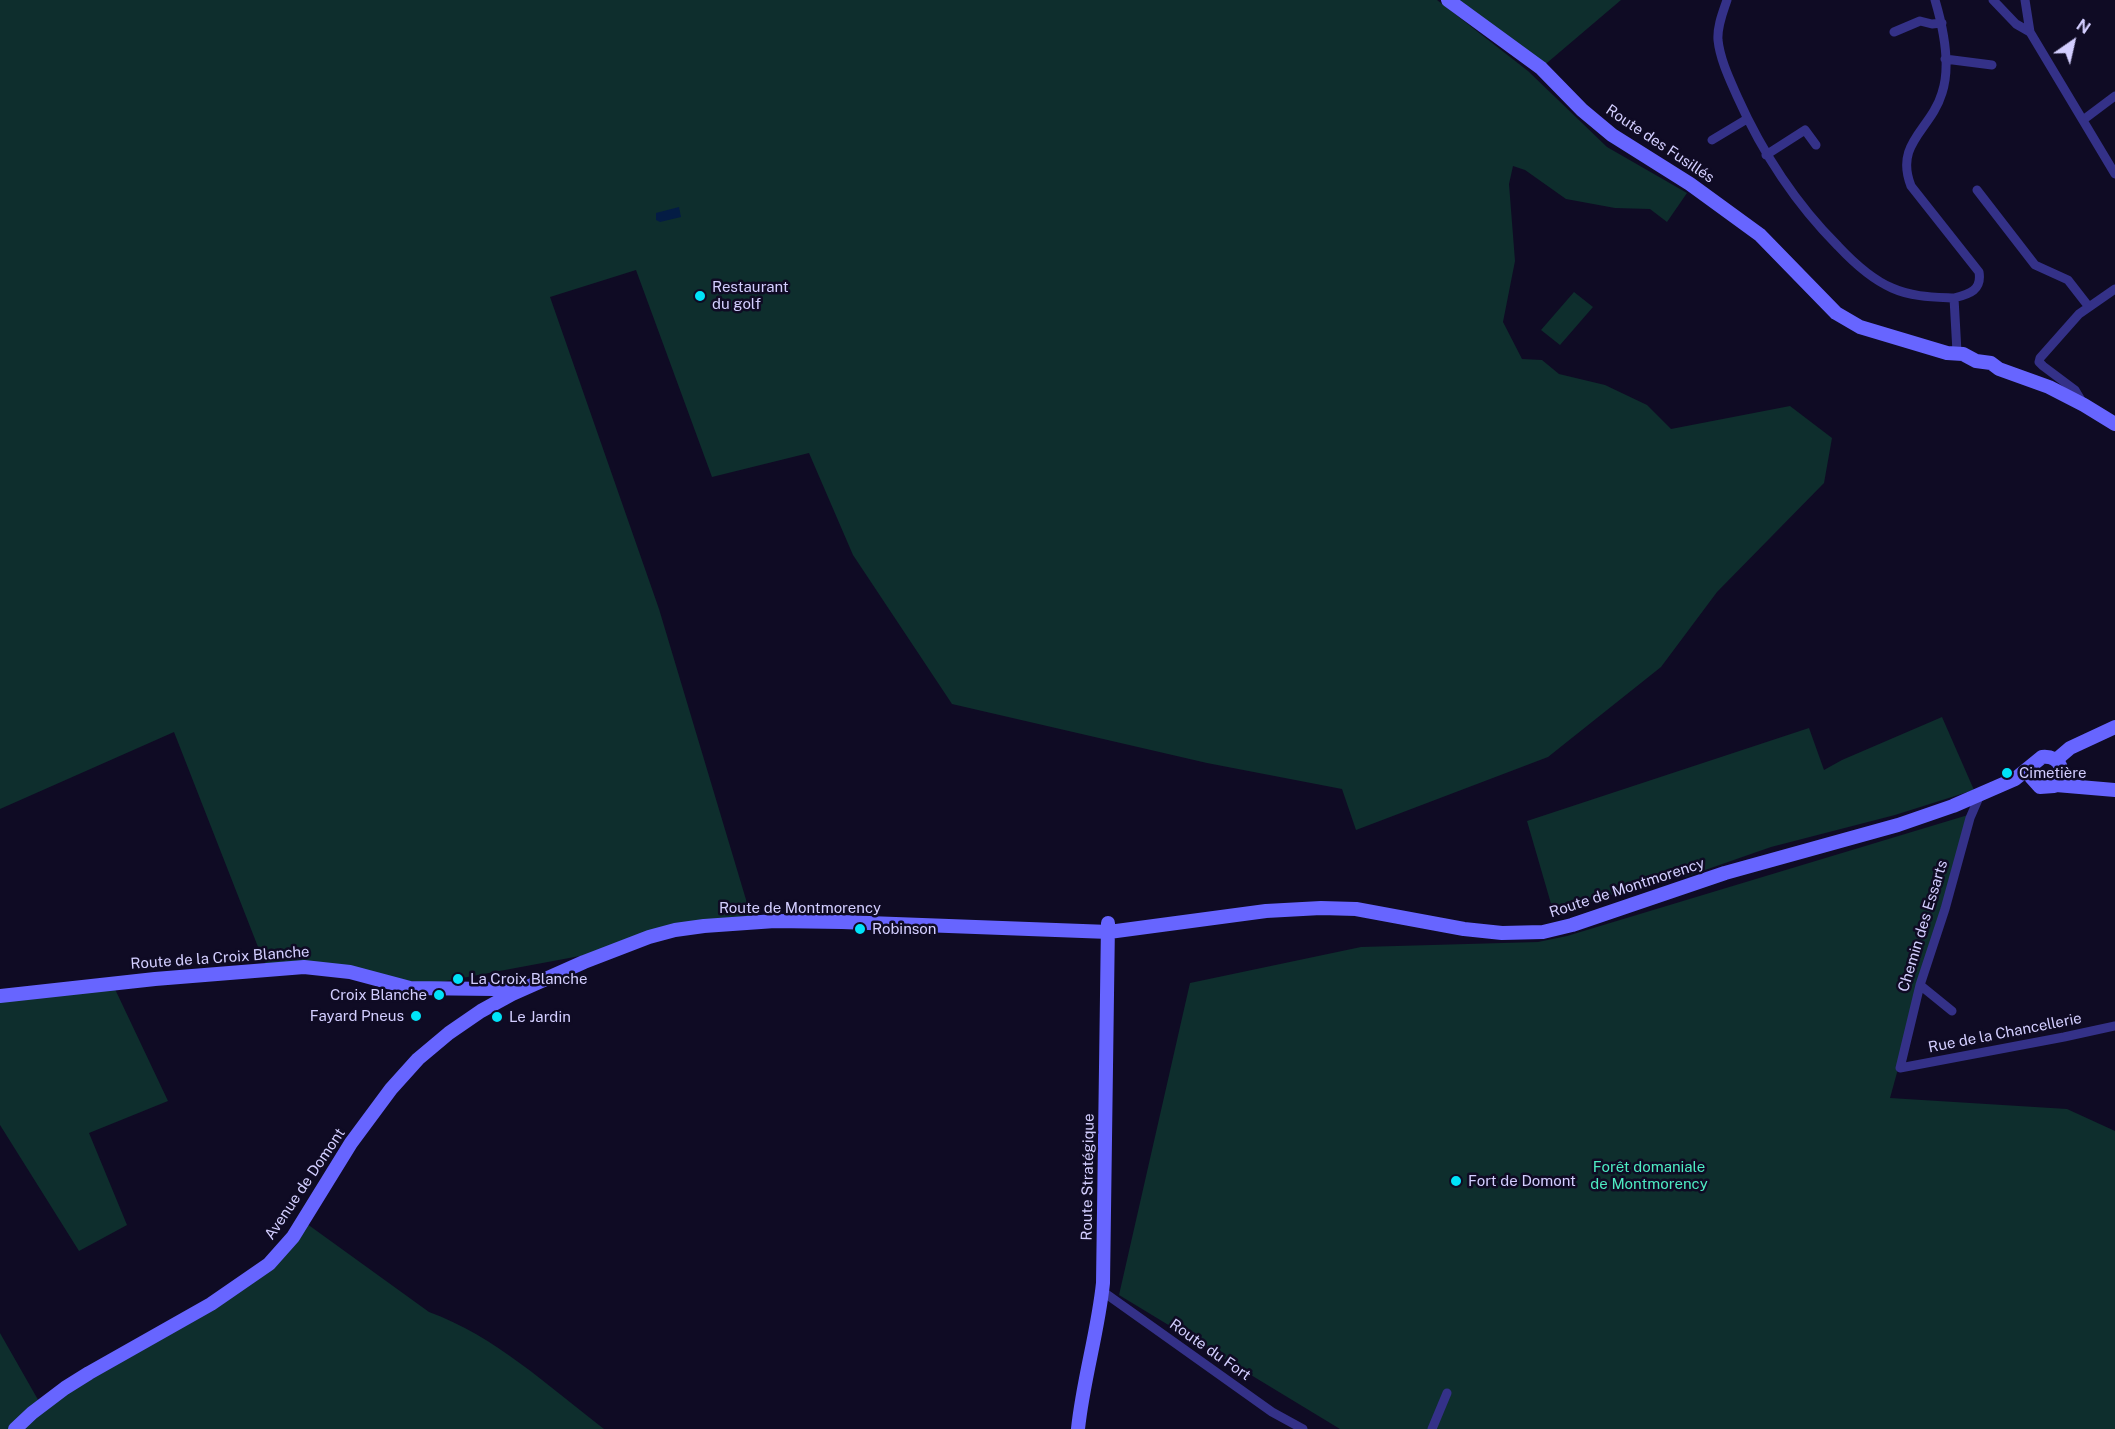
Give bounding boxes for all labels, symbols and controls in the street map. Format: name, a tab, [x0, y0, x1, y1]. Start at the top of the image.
north arrow	[2043, 12, 2103, 72]
text: N	[2073, 15, 2094, 38]
street label: Route des Fusillés	[1602, 101, 1718, 187]
place label: Restaurant du golf	[712, 278, 789, 313]
marker: Restaurant du golf	[693, 289, 707, 303]
place label: Cimetière	[2019, 764, 2087, 782]
marker: Cimetière	[2000, 766, 2014, 780]
street label: Route de Montmorency	[1547, 854, 1707, 922]
street label: Chemin des Essarts	[1894, 858, 1952, 994]
street label: Route de Montmorency	[719, 899, 881, 917]
place label: Robinson	[872, 920, 936, 938]
marker: Robinson	[853, 922, 867, 936]
street label: Route de la Croix Blanche	[130, 943, 310, 973]
place label: La Croix Blanche	[470, 970, 587, 988]
marker: La Croix Blanche	[451, 972, 465, 986]
place label: Croix Blanche	[330, 986, 427, 1004]
marker: Croix Blanche	[432, 988, 446, 1002]
place label: Fayard Pneus	[310, 1007, 404, 1025]
place label: Le Jardin	[509, 1008, 571, 1026]
marker: Fayard Pneus	[409, 1009, 423, 1023]
street label: Rue de la Chancellerie	[1927, 1009, 2083, 1057]
marker: Le Jardin	[490, 1010, 504, 1024]
street label: Route Stratégique	[1078, 1113, 1098, 1241]
street label: Avenue de Domont	[261, 1125, 349, 1243]
park label: Forêt domaniale de Montmorency	[1590, 1158, 1708, 1193]
place label: Fort de Domont	[1468, 1172, 1576, 1190]
marker: Fort de Domont	[1449, 1174, 1463, 1188]
street label: Route du Fort	[1166, 1315, 1254, 1385]

